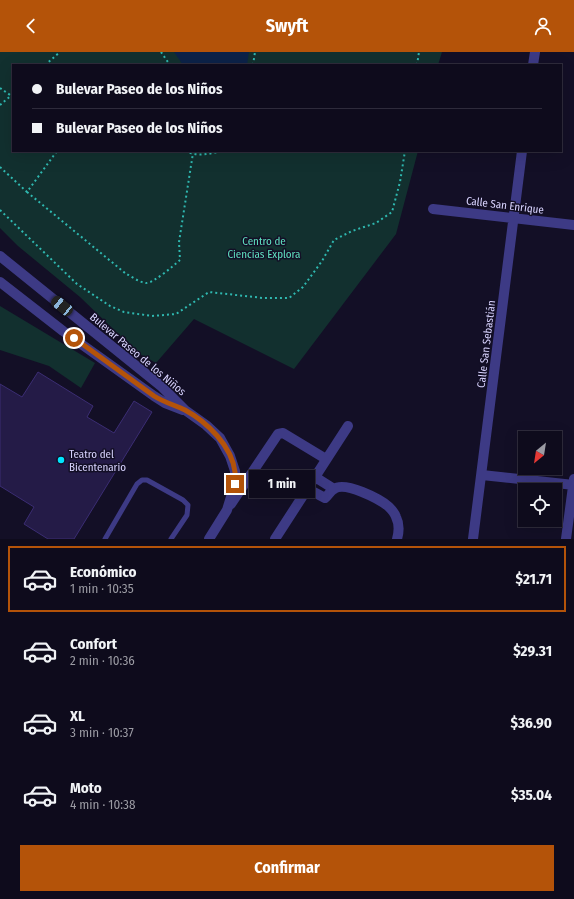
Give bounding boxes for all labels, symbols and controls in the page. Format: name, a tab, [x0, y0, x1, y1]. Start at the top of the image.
icon: back	[20, 15, 42, 37]
text: Swyft	[266, 15, 308, 37]
icon: person	[532, 15, 554, 37]
text: Bulevar Paseo de los Niños	[56, 80, 223, 98]
text: Bulevar Paseo de los Niños	[56, 119, 223, 137]
street label: Calle San Enrique	[465, 194, 545, 217]
park label: Centro de Ciencias Explora	[227, 235, 301, 261]
car	[49, 294, 75, 318]
street label: Calle San Sebastián	[475, 300, 498, 389]
street label: Bulevar Paseo de los Niños	[87, 310, 188, 398]
route start	[65, 329, 83, 347]
north arrow	[518, 431, 562, 475]
map controls	[518, 431, 562, 527]
place label: Teatro del Bicentenario	[69, 448, 126, 474]
marker: Teatro del Bicentenario	[56, 455, 66, 465]
callout: 1 min	[249, 470, 315, 498]
route end	[226, 475, 244, 493]
text: 1 min	[268, 476, 296, 491]
button: locate	[518, 483, 562, 527]
icon: car	[22, 561, 58, 597]
text: Económico	[70, 563, 137, 581]
text: $21.71	[516, 570, 552, 588]
text: 1 min · 10:35	[70, 581, 134, 596]
icon: car	[22, 633, 58, 669]
text: Confort	[70, 635, 117, 653]
text: $29.31	[513, 642, 552, 660]
text: 2 min · 10:36	[70, 653, 135, 668]
icon: car	[22, 705, 58, 741]
text: XL	[70, 707, 85, 725]
text: $36.90	[511, 714, 552, 732]
text: 3 min · 10:37	[70, 725, 134, 740]
icon: car	[22, 777, 58, 813]
text: Moto	[70, 779, 102, 797]
text: $35.04	[511, 786, 552, 804]
text: 4 min · 10:38	[70, 797, 135, 812]
button: Confirmar	[20, 845, 554, 891]

